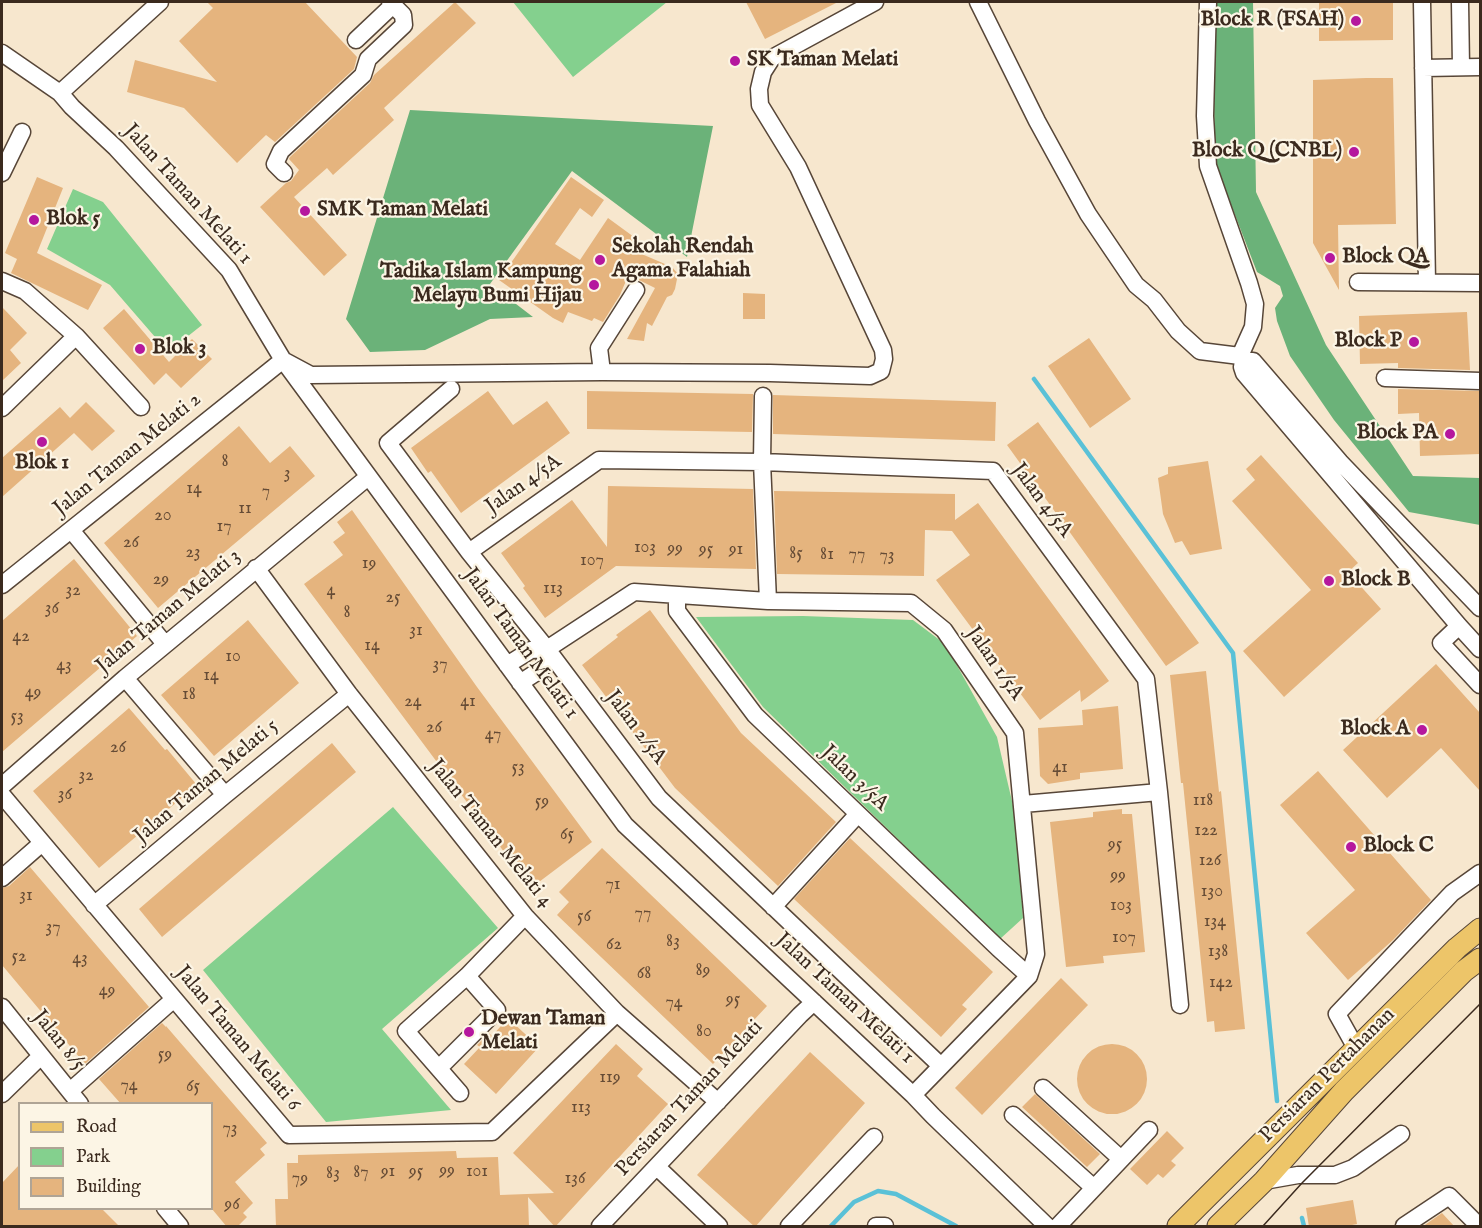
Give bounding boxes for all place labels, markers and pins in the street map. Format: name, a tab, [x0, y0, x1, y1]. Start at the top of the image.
place label: Block R (FSAH)	[1201, 8, 1344, 34]
marker: Block R (FSAH)	[1349, 14, 1363, 28]
place label: SK Taman Melati	[747, 48, 898, 74]
marker: SK Taman Melati	[728, 54, 742, 68]
place label: Block Q (CNBL)	[1192, 139, 1342, 165]
marker: Block Q (CNBL)	[1347, 145, 1361, 159]
place label: SMK Taman Melati	[317, 198, 488, 224]
marker: SMK Taman Melati	[298, 204, 312, 218]
place label: Blok 5	[46, 207, 100, 233]
marker: Blok 5	[27, 213, 41, 227]
place label: Sekolah Rendah Agama Falahiah	[612, 235, 753, 285]
place label: Block QA	[1342, 245, 1429, 271]
marker: Block QA	[1323, 251, 1337, 265]
marker: Sekolah Rendah Agama Falahiah	[593, 253, 607, 267]
place label: Tadika Islam Kampung Melayu Bumi Hijau	[380, 260, 582, 310]
marker: Tadika Islam Kampung Melayu Bumi Hijau	[587, 278, 601, 292]
place label: Block P	[1334, 329, 1402, 355]
marker: Block P	[1407, 335, 1421, 349]
place label: Blok 3	[152, 336, 206, 362]
marker: Blok 3	[133, 342, 147, 356]
place label: Block PA	[1357, 421, 1438, 447]
marker: Block PA	[1443, 427, 1457, 441]
marker: Blok 1	[35, 435, 49, 449]
place label: Blok 1	[15, 451, 69, 477]
place label: Block B	[1341, 568, 1411, 594]
marker: Block B	[1322, 574, 1336, 588]
place label: Block A	[1340, 717, 1410, 743]
marker: Block A	[1415, 723, 1429, 737]
place label: Block C	[1363, 834, 1434, 860]
marker: Block C	[1344, 840, 1358, 854]
place label: Dewan Taman Melati	[481, 1007, 605, 1057]
marker: Dewan Taman Melati	[462, 1025, 476, 1039]

